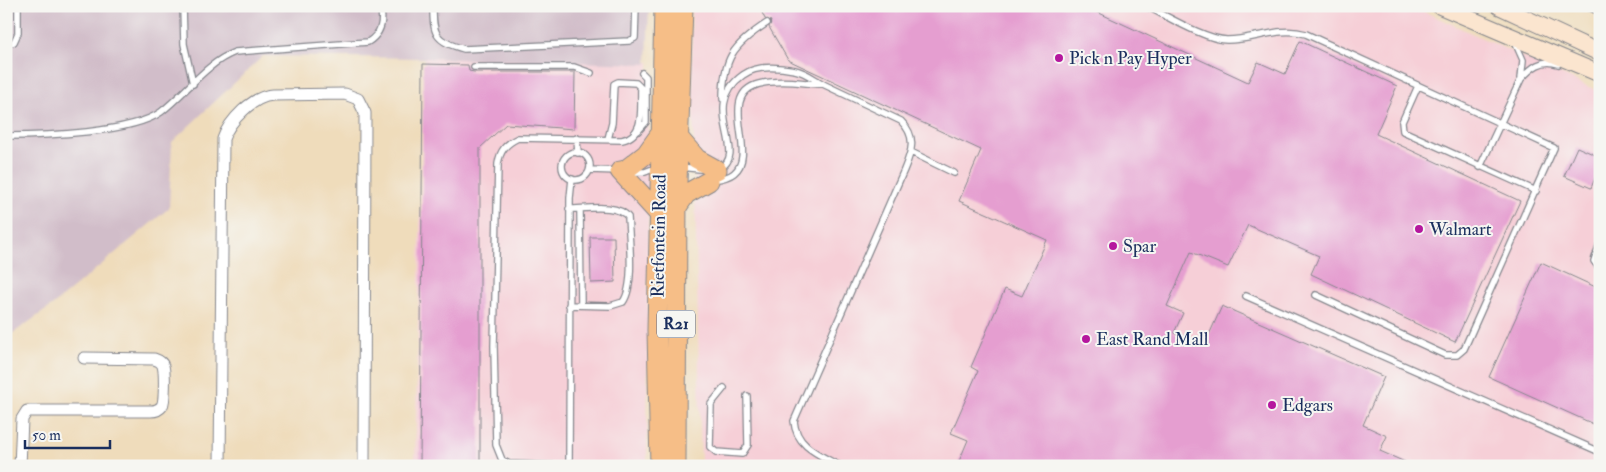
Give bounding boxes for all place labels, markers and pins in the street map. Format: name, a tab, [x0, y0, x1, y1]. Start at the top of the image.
place label: Pick n Pay Hyper	[1069, 47, 1192, 70]
marker: Pick n Pay Hyper	[1053, 52, 1065, 64]
place label: Walmart	[1428, 218, 1492, 241]
marker: Walmart	[1413, 223, 1425, 235]
place label: Spar	[1123, 235, 1157, 258]
marker: Spar	[1107, 240, 1119, 252]
place label: East Rand Mall	[1096, 328, 1209, 351]
marker: East Rand Mall	[1080, 333, 1092, 345]
place label: Edgars	[1282, 394, 1333, 417]
marker: Edgars	[1266, 399, 1278, 411]

